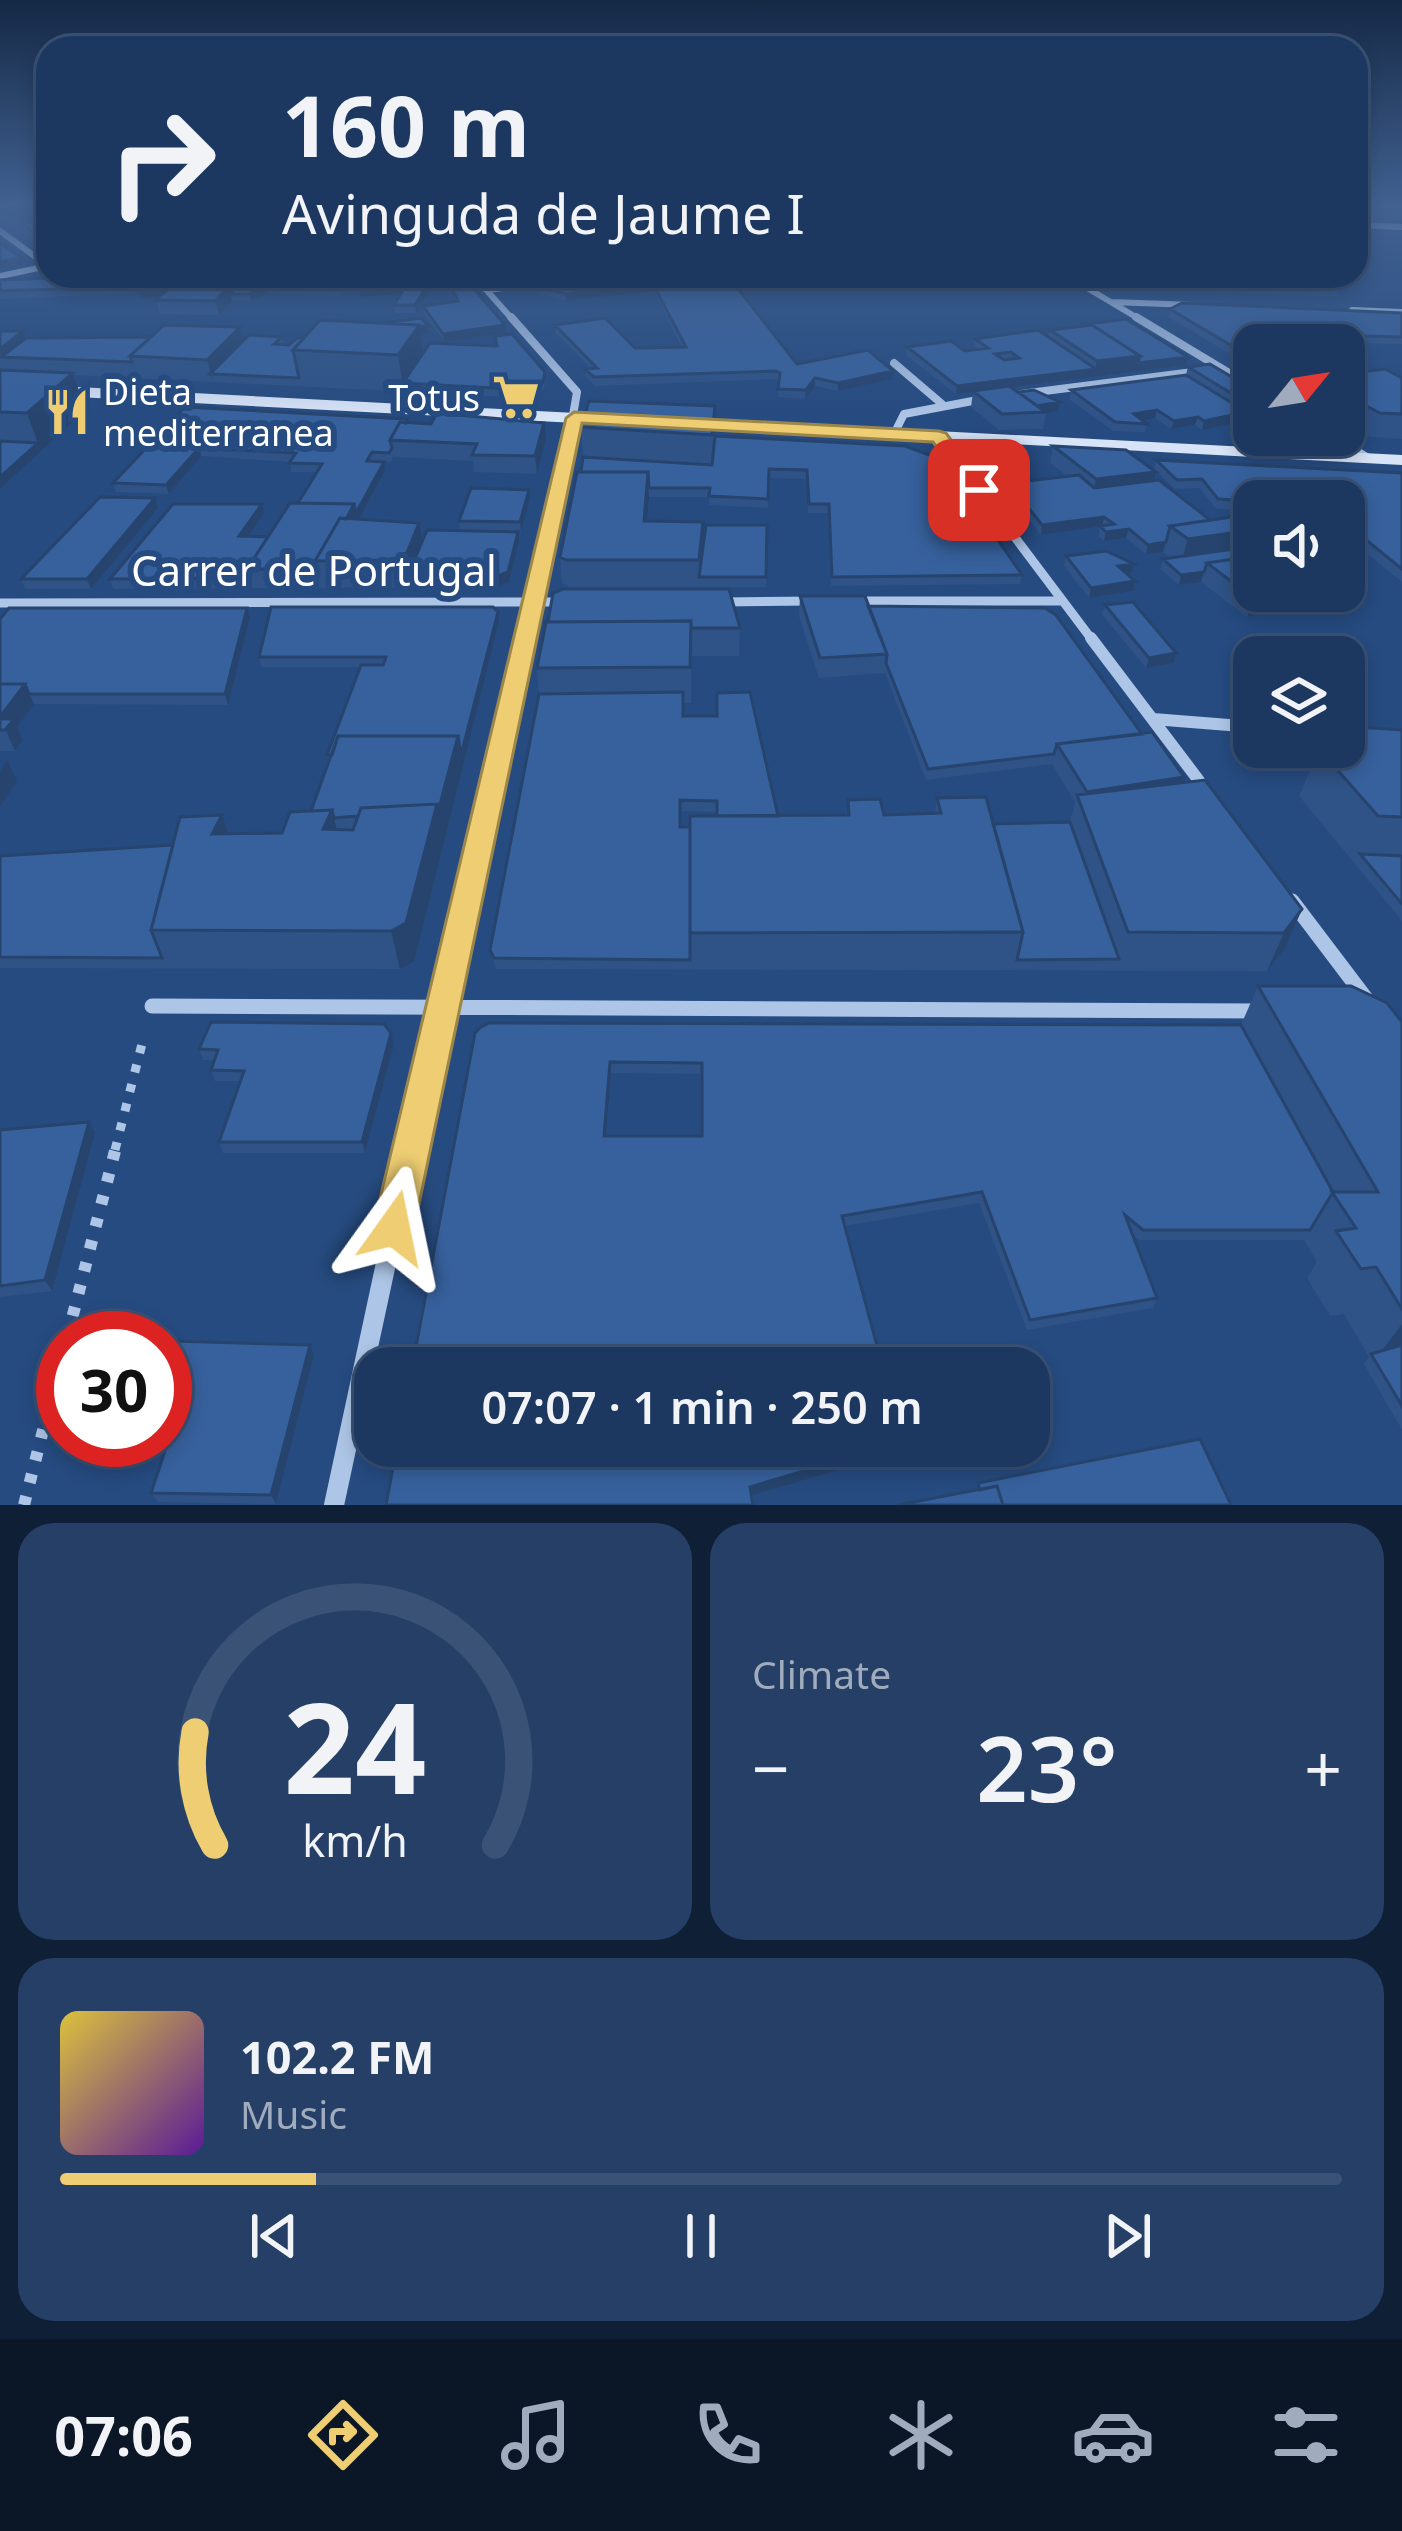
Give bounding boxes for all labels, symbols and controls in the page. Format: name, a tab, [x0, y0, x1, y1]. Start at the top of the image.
text: 160 m	[282, 67, 530, 182]
icon: right	[84, 84, 240, 240]
text: Avinguda de Jaume I	[282, 176, 805, 250]
north arrow	[1233, 324, 1365, 456]
map controls	[1233, 324, 1365, 768]
place label: Dieta mediterranea	[103, 367, 334, 457]
supermarket icon: Totus	[491, 372, 541, 422]
place label: Totus	[388, 373, 480, 422]
restaurant icon: Dieta mediterranea	[42, 387, 92, 437]
pin	[928, 439, 1030, 541]
icon: arrive	[946, 457, 1012, 523]
button: sound	[1233, 480, 1365, 612]
street label: Carrer de Portugal	[131, 541, 497, 598]
button: layers	[1233, 636, 1365, 768]
position arrow	[331, 1165, 457, 1291]
speed limit sign: 30	[36, 1311, 192, 1467]
text: 07:07 · 1 min · 250 m	[481, 1376, 923, 1437]
text: Climate	[752, 1647, 891, 1700]
text: 24	[284, 1661, 426, 1831]
text: 23°	[976, 1706, 1118, 1828]
text: −	[752, 1722, 790, 1812]
text: +	[1304, 1722, 1342, 1812]
text: km/h	[302, 1810, 408, 1869]
text: 102.2 FM	[240, 2026, 434, 2087]
text: Music	[240, 2087, 347, 2140]
icon: previous	[241, 2203, 307, 2269]
icon: pause	[668, 2203, 734, 2269]
icon: next	[1095, 2203, 1161, 2269]
icon: directions	[301, 2393, 385, 2477]
icon: music	[494, 2393, 578, 2477]
icon: phone	[686, 2393, 770, 2477]
icon: climate	[879, 2393, 963, 2477]
icon: car	[1071, 2393, 1155, 2477]
icon: filters	[1264, 2393, 1348, 2477]
text: 07:06	[54, 2398, 193, 2472]

